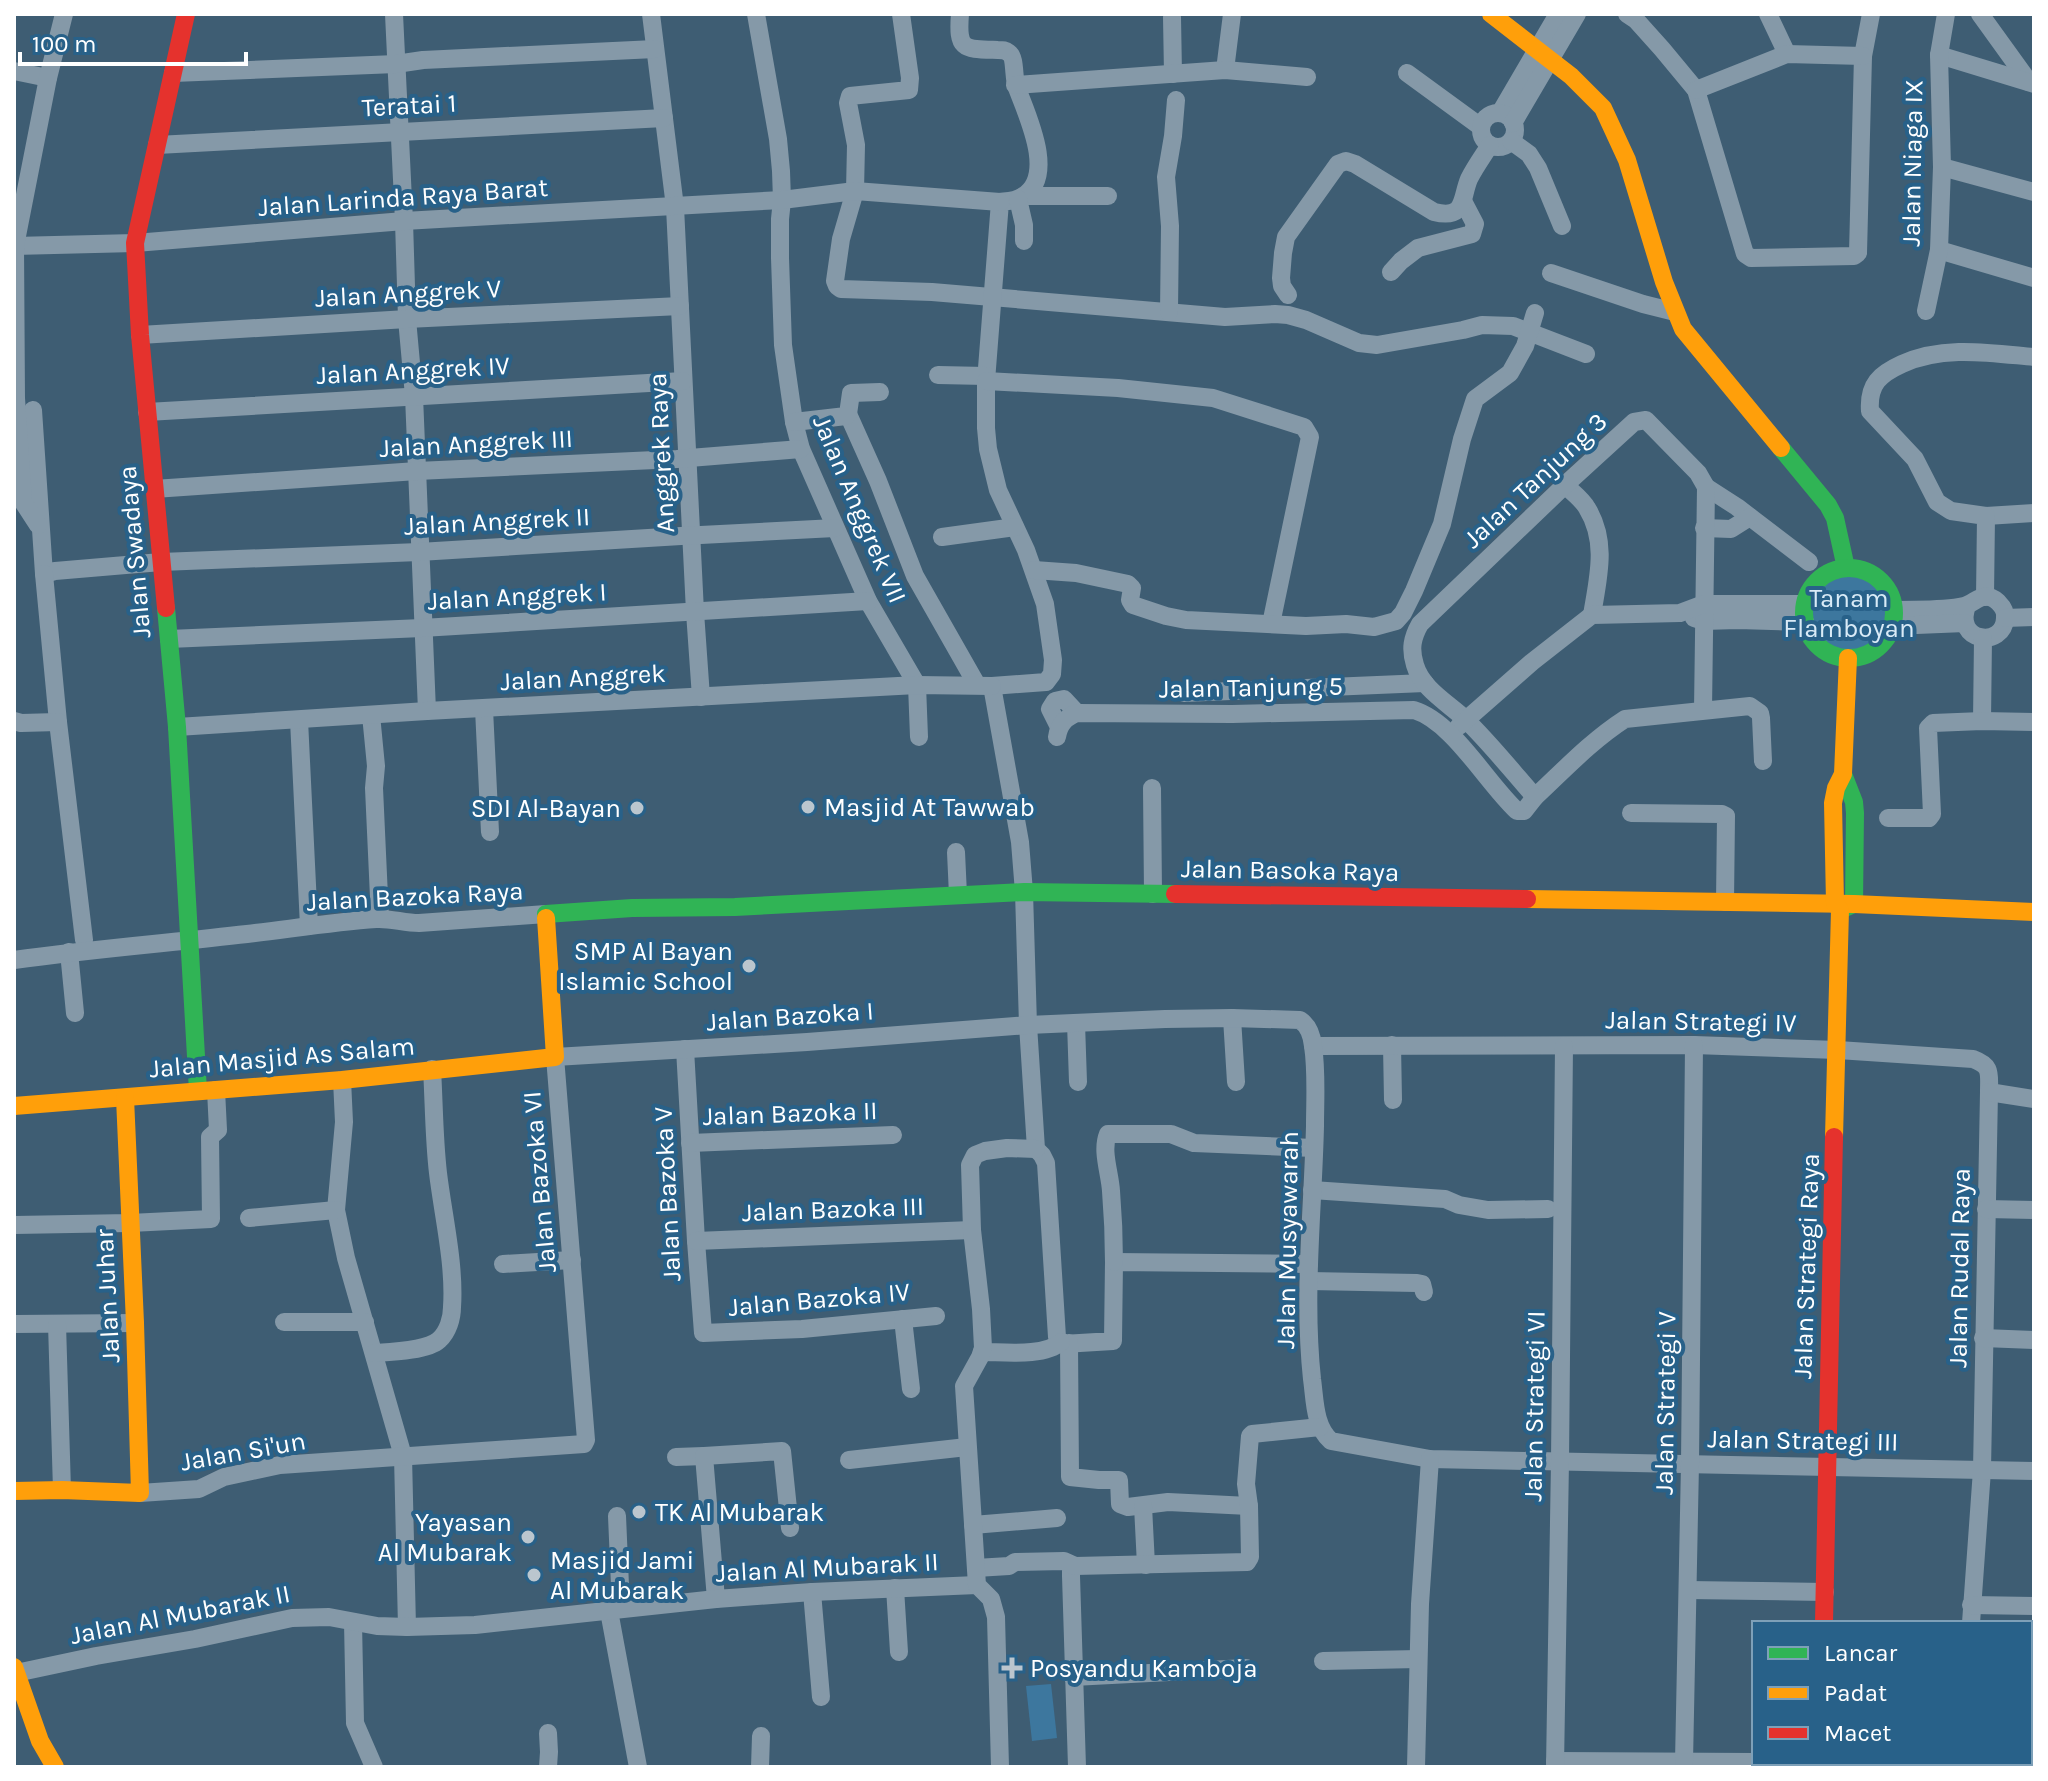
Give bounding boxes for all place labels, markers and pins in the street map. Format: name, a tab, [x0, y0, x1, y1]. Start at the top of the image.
place label: Masjid At Tawwab	[824, 792, 1035, 823]
place label: SDI Al-Bayan	[471, 793, 621, 824]
marker: Masjid At Tawwab	[799, 798, 817, 816]
marker: SDI Al-Bayan	[628, 799, 646, 817]
place label: SMP Al Bayan Islamic School	[558, 936, 733, 997]
marker: SMP Al Bayan Islamic School	[740, 957, 758, 975]
place label: TK Al Mubarak	[655, 1497, 824, 1528]
marker: TK Al Mubarak	[630, 1503, 648, 1521]
place label: Yayasan Al Mubarak	[378, 1507, 512, 1568]
marker: Yayasan Al Mubarak	[519, 1528, 537, 1546]
place label: Masjid Jami Al Mubarak	[550, 1545, 694, 1606]
marker: Masjid Jami Al Mubarak	[525, 1566, 543, 1584]
place label: Posyandu Kamboja	[1030, 1653, 1258, 1684]
marker: Posyandu Kamboja	[1001, 1657, 1023, 1679]

